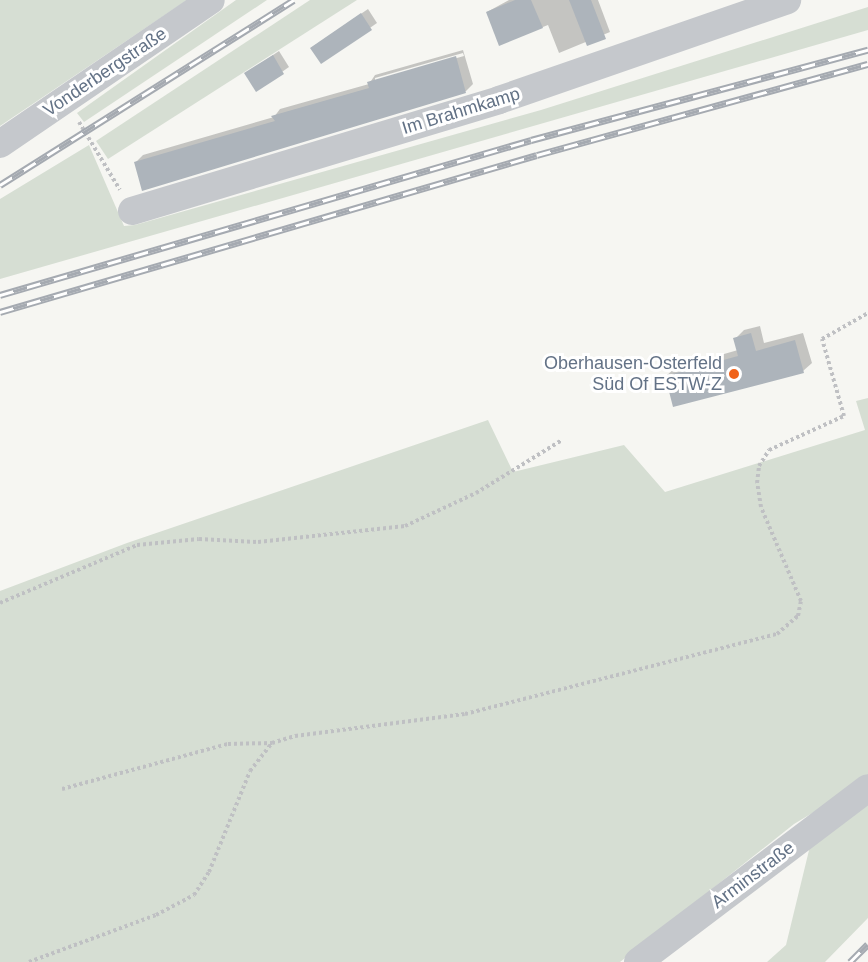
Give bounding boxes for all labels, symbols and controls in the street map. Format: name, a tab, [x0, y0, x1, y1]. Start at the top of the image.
street label: Vonderbergstraße	[39, 23, 171, 121]
street label: Im Brahmkamp	[399, 83, 523, 139]
place label: Oberhausen-Osterfeld Süd Of ESTW-Z	[544, 353, 722, 395]
marker: Oberhausen-Osterfeld Süd Of ESTW-Z	[727, 367, 741, 381]
street label: Arminstraße	[707, 837, 799, 913]

